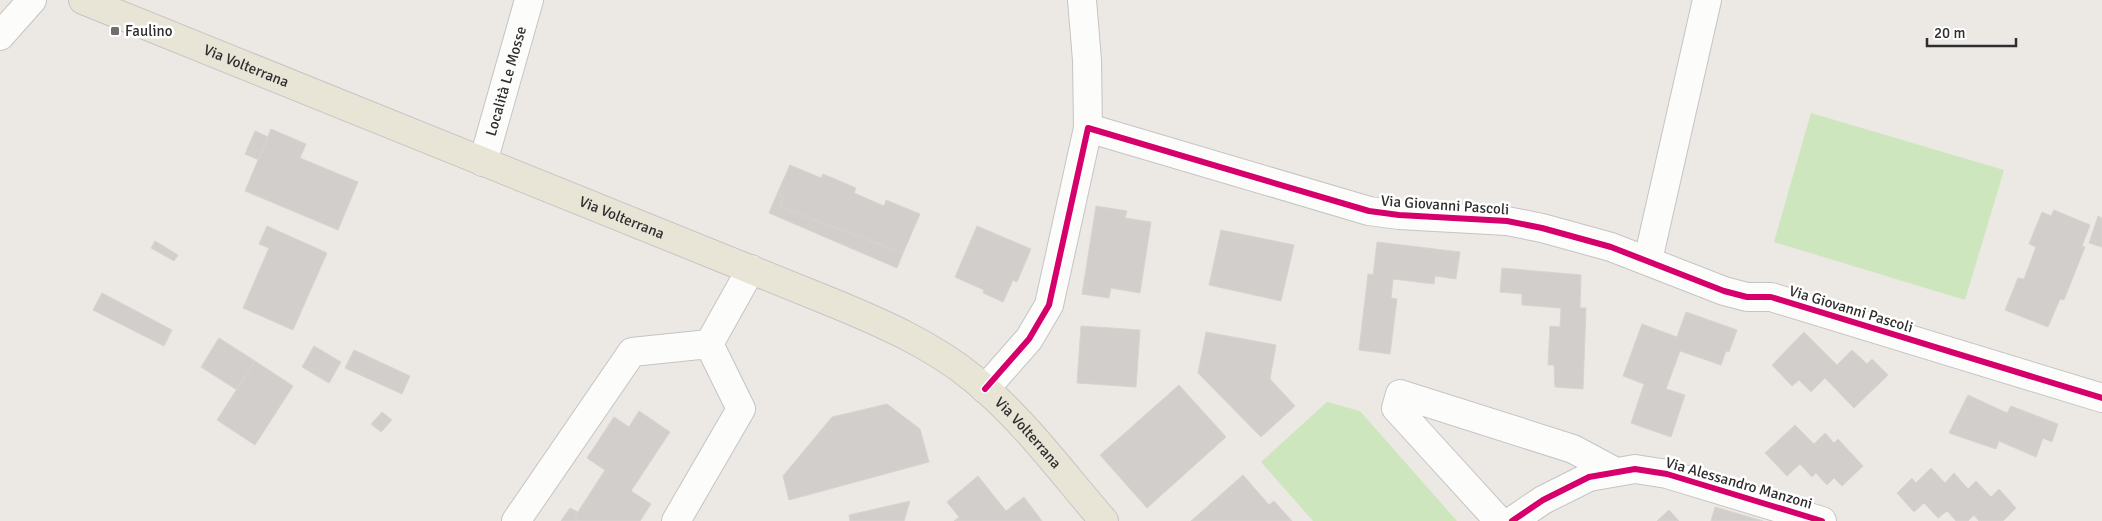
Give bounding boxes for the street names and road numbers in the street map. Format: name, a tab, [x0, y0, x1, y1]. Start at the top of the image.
street label: Località Le Mosse	[482, 24, 530, 138]
street label: Via Volterrana	[201, 41, 292, 91]
street label: Via Volterrana	[576, 192, 667, 243]
street label: Via Giovanni Pascoli	[1380, 192, 1510, 218]
street label: Via Giovanni Pascoli	[1787, 282, 1915, 336]
street label: Via Volterrana	[991, 393, 1065, 472]
street label: Via Alessandro Manzoni	[1663, 453, 1815, 513]

